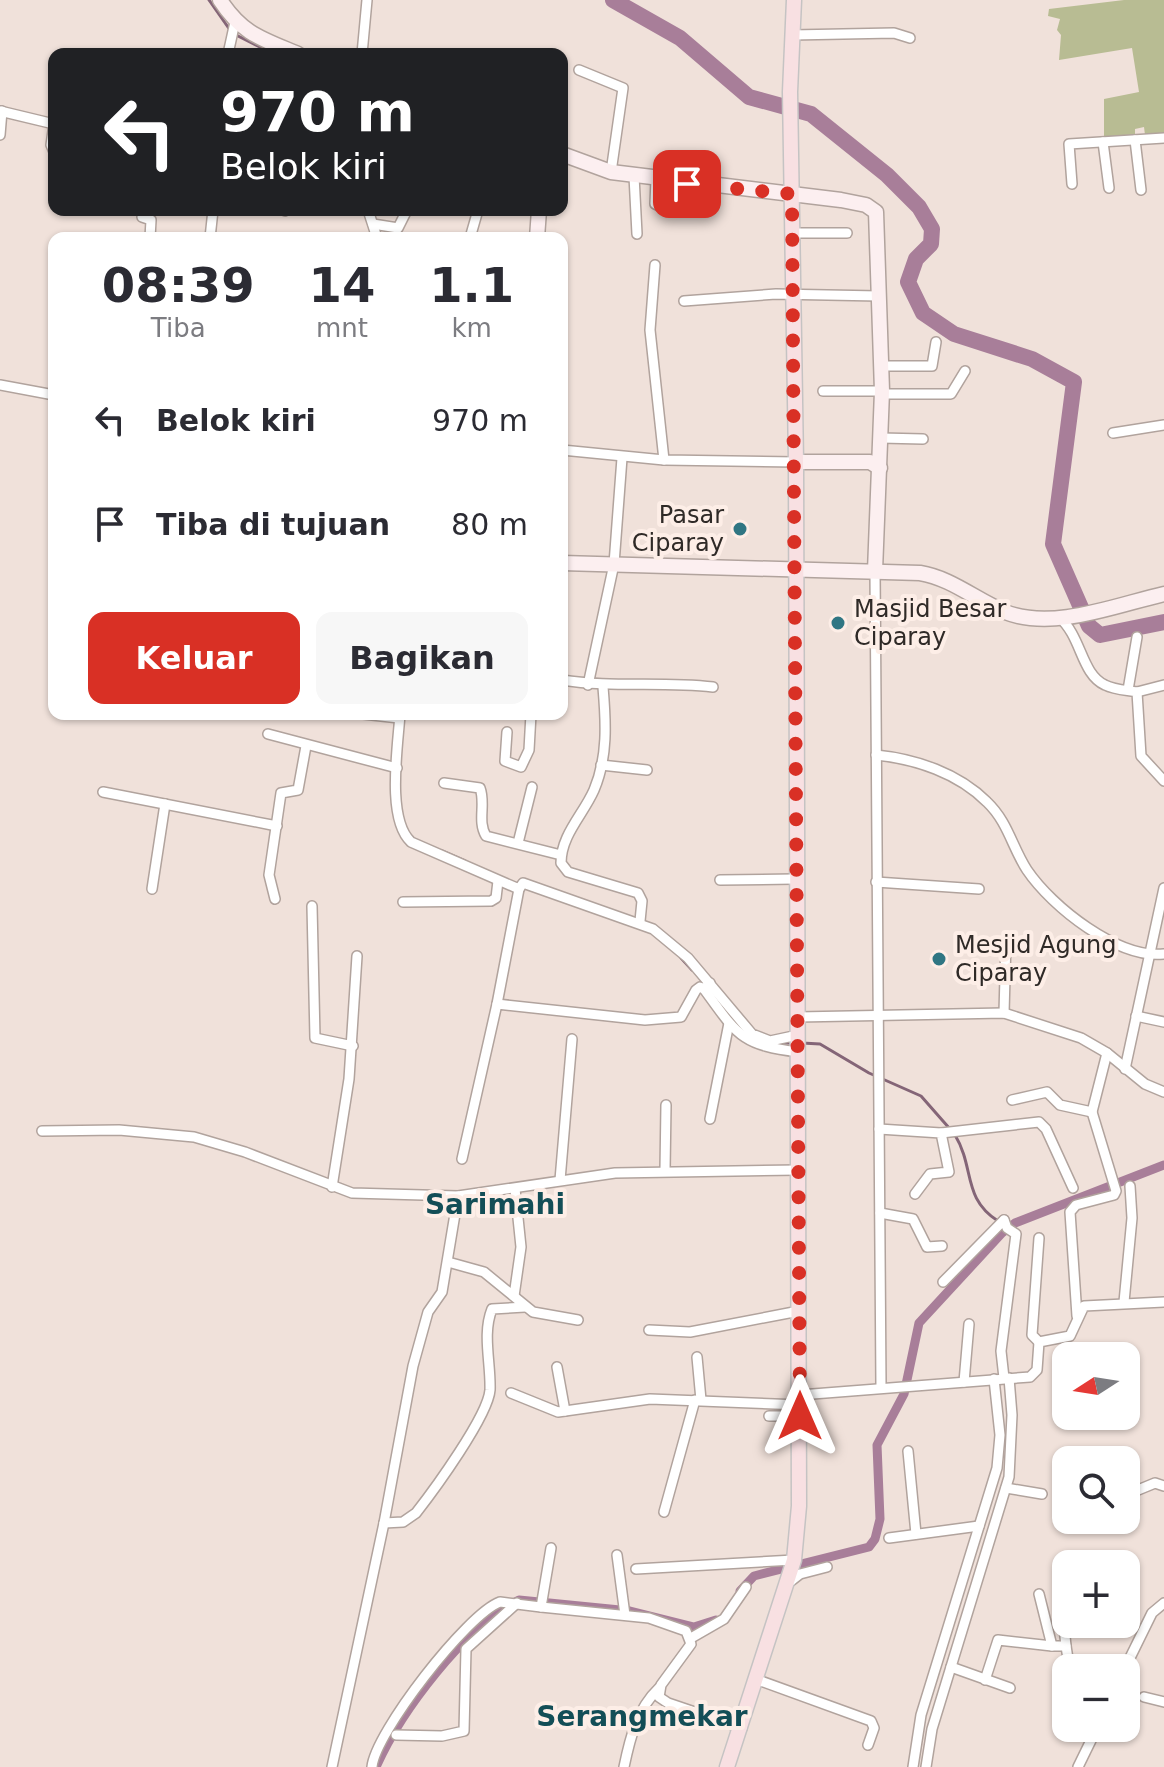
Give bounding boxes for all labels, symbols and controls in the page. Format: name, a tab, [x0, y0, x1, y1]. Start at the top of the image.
text: 970 m	[220, 79, 415, 144]
icon: left	[88, 80, 192, 184]
text: Belok kiri	[220, 146, 387, 187]
pin	[653, 150, 721, 218]
icon: arrive	[665, 162, 709, 206]
text: 08:39	[102, 257, 255, 313]
text: 14	[308, 257, 375, 313]
text: 1.1	[429, 257, 514, 313]
text: Tiba	[151, 313, 206, 343]
text: mnt	[316, 313, 368, 343]
text: km	[451, 313, 492, 343]
icon: left	[88, 398, 132, 442]
text: Belok kiri	[156, 403, 316, 438]
text: 970 m	[432, 403, 528, 438]
place label: Pasar Ciparay	[632, 501, 724, 557]
icon: arrive	[88, 502, 132, 546]
text: Tiba di tujuan	[156, 507, 390, 542]
text: 80 m	[451, 507, 528, 542]
marker: Pasar Ciparay	[731, 520, 749, 538]
place label: Masjid Besar Ciparay	[854, 595, 1007, 651]
button: Keluar	[88, 612, 300, 704]
button: Bagikan	[316, 612, 528, 704]
marker: Masjid Besar Ciparay	[829, 614, 847, 632]
place label: Mesjid Agung Ciparay	[955, 931, 1116, 987]
marker: Mesjid Agung Ciparay	[930, 950, 948, 968]
district label: Sarimahi	[425, 1188, 565, 1221]
north arrow	[1052, 1342, 1140, 1430]
map controls	[1052, 1342, 1140, 1742]
position arrow	[758, 1374, 842, 1458]
button: search	[1052, 1446, 1140, 1534]
button: +	[1052, 1550, 1140, 1638]
button: −	[1052, 1654, 1140, 1742]
district label: Serangmekar	[536, 1700, 748, 1733]

